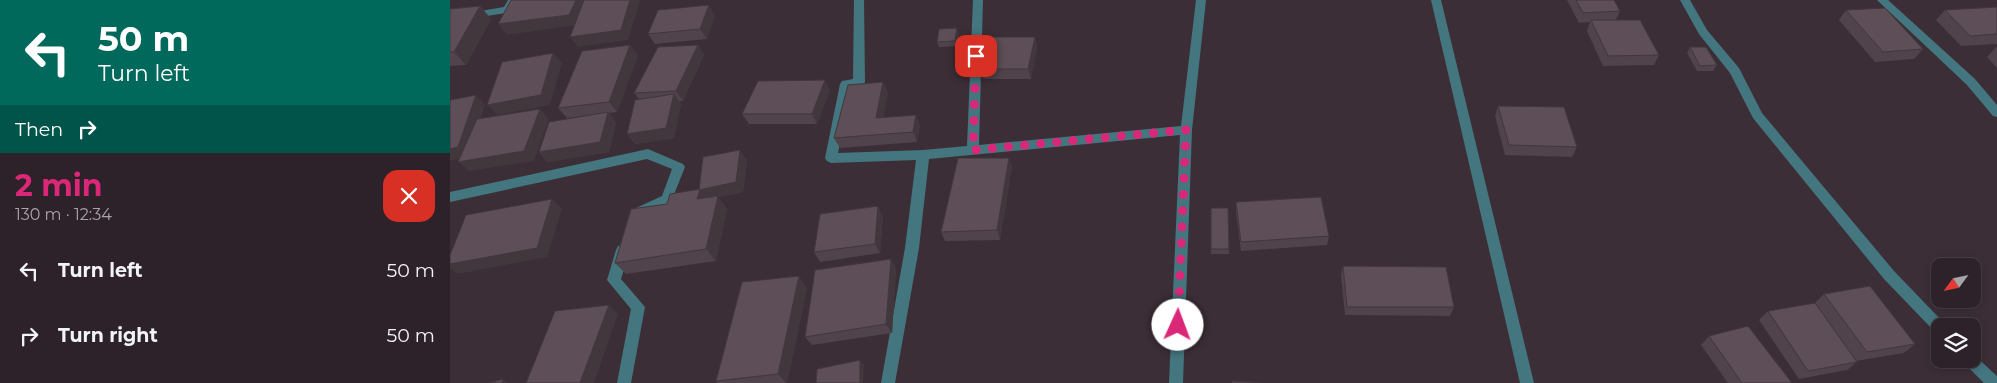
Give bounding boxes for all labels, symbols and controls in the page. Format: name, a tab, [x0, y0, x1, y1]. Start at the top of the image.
text: 50 m	[98, 17, 189, 60]
icon: left	[15, 20, 80, 85]
pin	[955, 35, 997, 77]
icon: arrive	[962, 42, 990, 70]
text: Turn left	[98, 60, 190, 87]
icon: right	[73, 115, 101, 143]
text: Then	[15, 118, 63, 141]
text: 2 min	[15, 167, 102, 204]
button: close	[383, 170, 435, 222]
text: 130 m · 12:34	[15, 205, 112, 224]
icon: left	[15, 257, 43, 285]
north arrow	[1931, 258, 1981, 308]
map controls	[1931, 258, 1981, 368]
text: Turn left	[58, 259, 143, 282]
text: 50 m	[387, 259, 435, 282]
position arrow	[1151, 298, 1203, 350]
button: layers	[1931, 318, 1981, 368]
icon: right	[15, 322, 43, 350]
text: Turn right	[58, 324, 158, 347]
text: 50 m	[387, 324, 435, 347]

